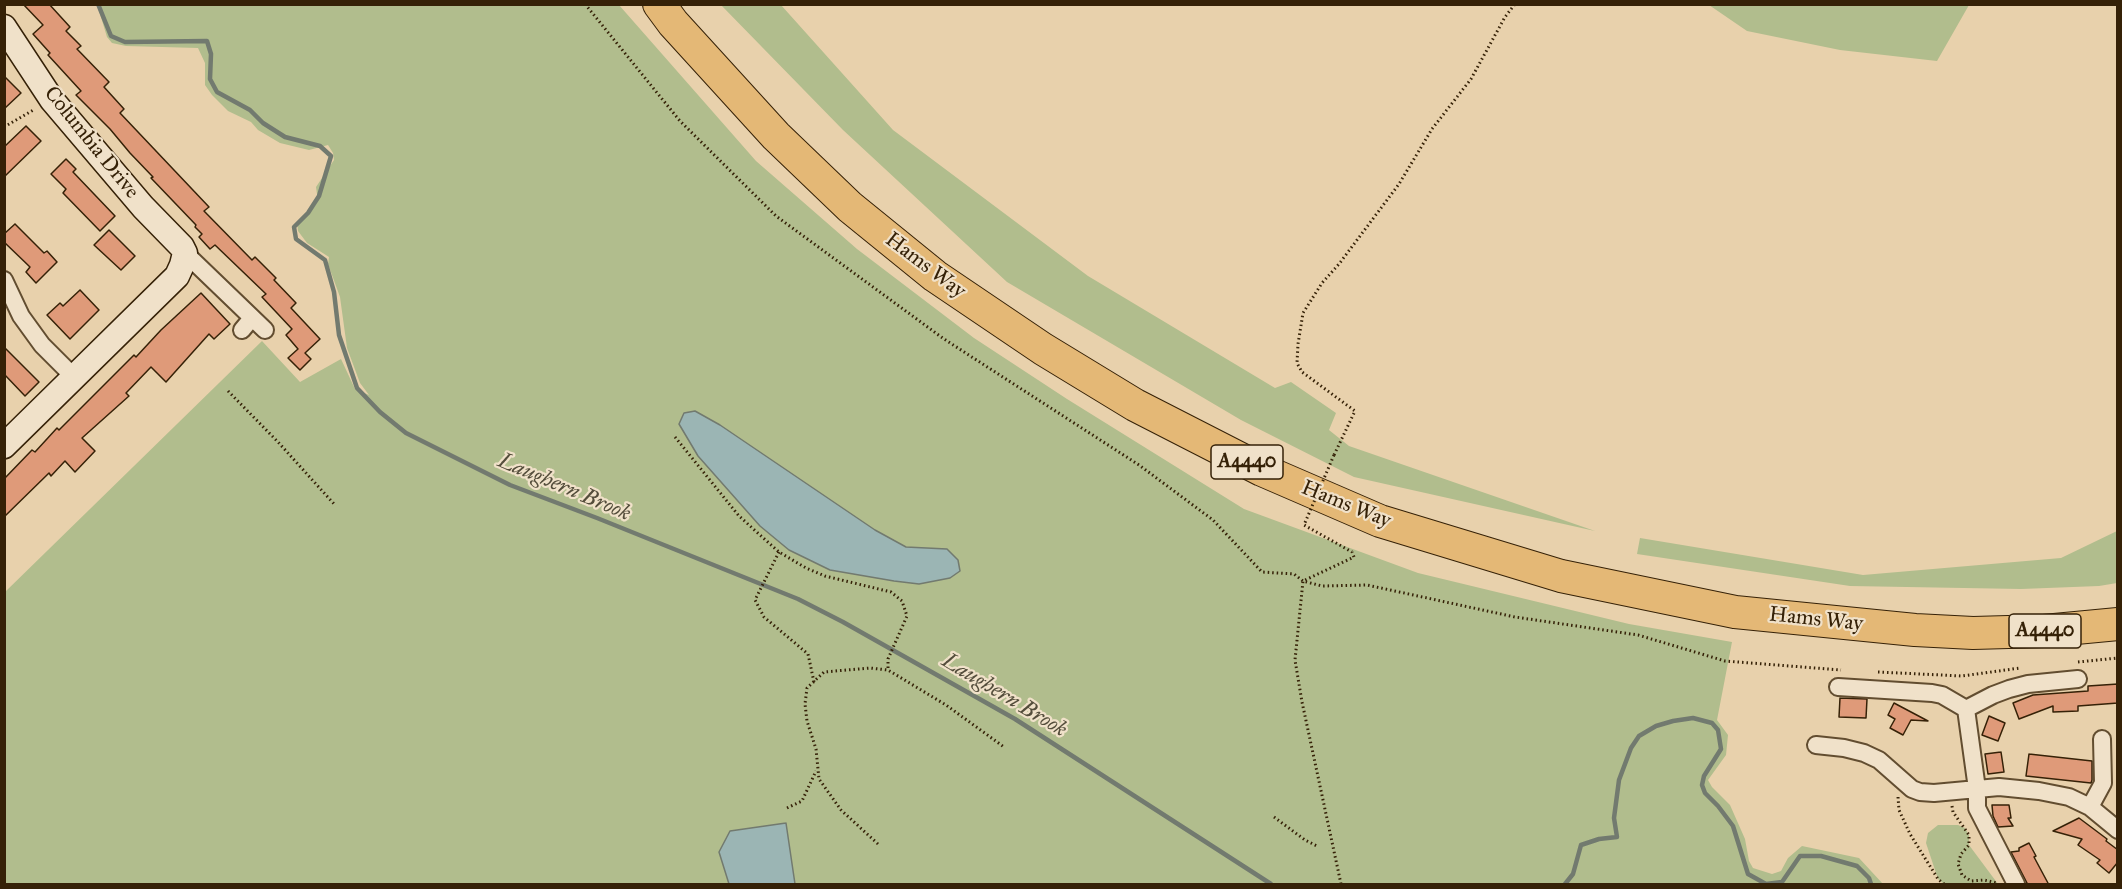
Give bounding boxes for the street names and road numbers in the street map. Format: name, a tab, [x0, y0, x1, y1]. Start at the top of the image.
street label: Columbia Drive	[38, 82, 144, 204]
street label: Hams Way	[880, 228, 970, 304]
road number: A4440	[1211, 445, 1283, 479]
street label: Hams Way	[1298, 476, 1394, 534]
street label: Hams Way	[1768, 603, 1864, 637]
road number: A4440	[2009, 614, 2081, 648]

